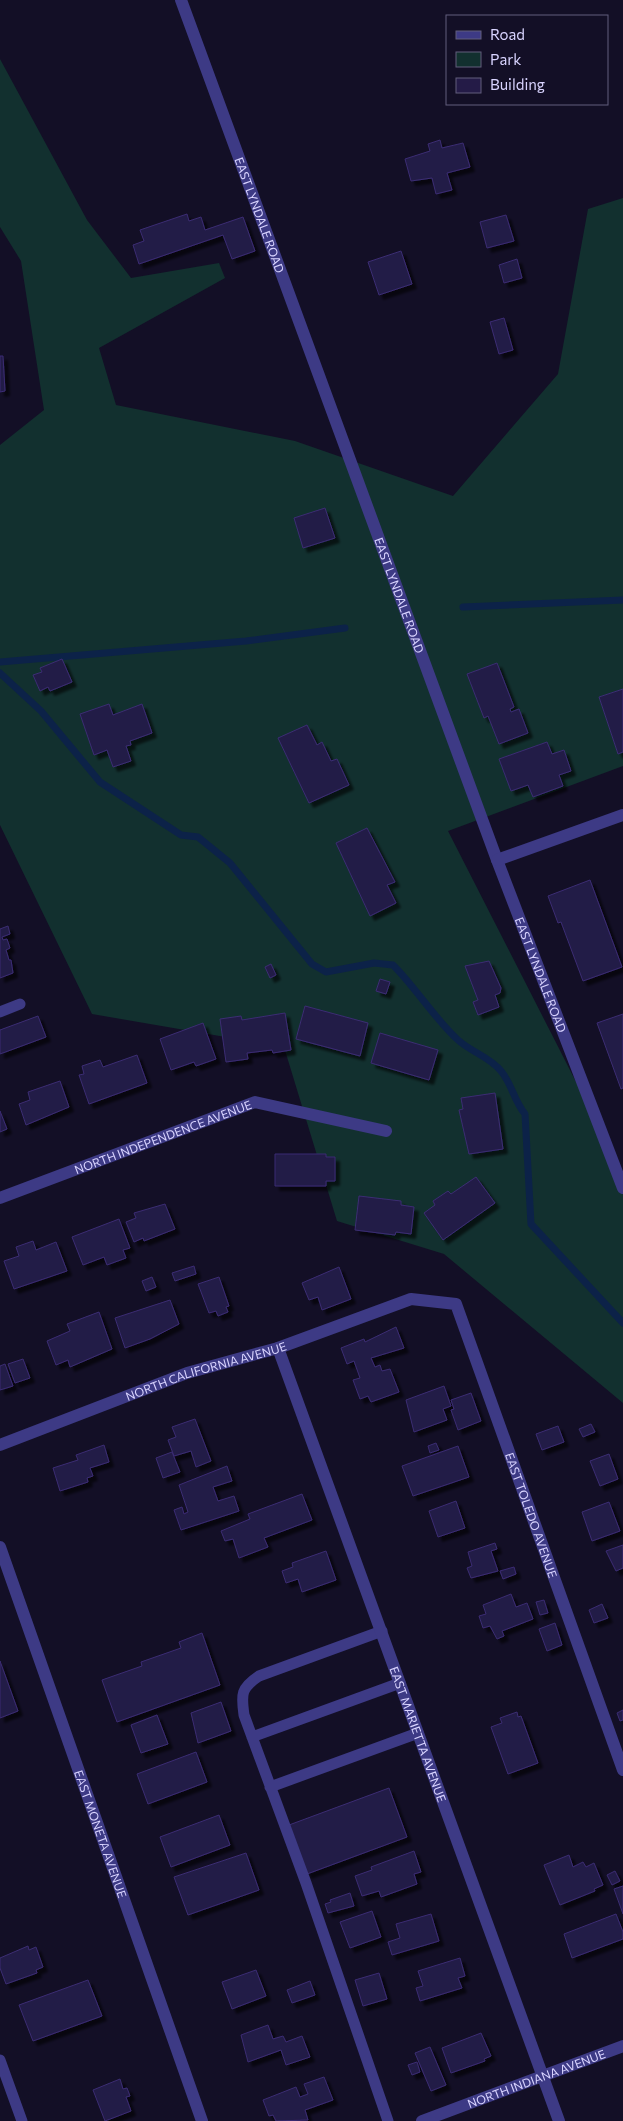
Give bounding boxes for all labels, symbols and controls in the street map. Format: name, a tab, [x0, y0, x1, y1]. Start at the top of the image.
legend	[446, 15, 608, 105]
text: Road	[490, 25, 525, 43]
text: Park	[490, 50, 521, 68]
text: Building	[490, 75, 545, 93]
street label: EAST LYNDALE ROAD	[232, 155, 288, 275]
street label: EAST LYNDALE ROAD	[372, 535, 427, 655]
street label: EAST LYNDALE ROAD	[513, 915, 570, 1034]
street label: NORTH INDEPENDENCE AVENUE	[72, 1097, 253, 1176]
street label: NORTH CALIFORNIA AVENUE	[123, 1339, 288, 1403]
street label: EAST TOLEDO AVENUE	[503, 1451, 561, 1580]
street label: EAST MARIETTA AVENUE	[387, 1665, 449, 1804]
street label: EAST MONETA AVENUE	[72, 1768, 130, 1900]
street label: NORTH INDIANA AVENUE	[465, 2046, 607, 2110]

